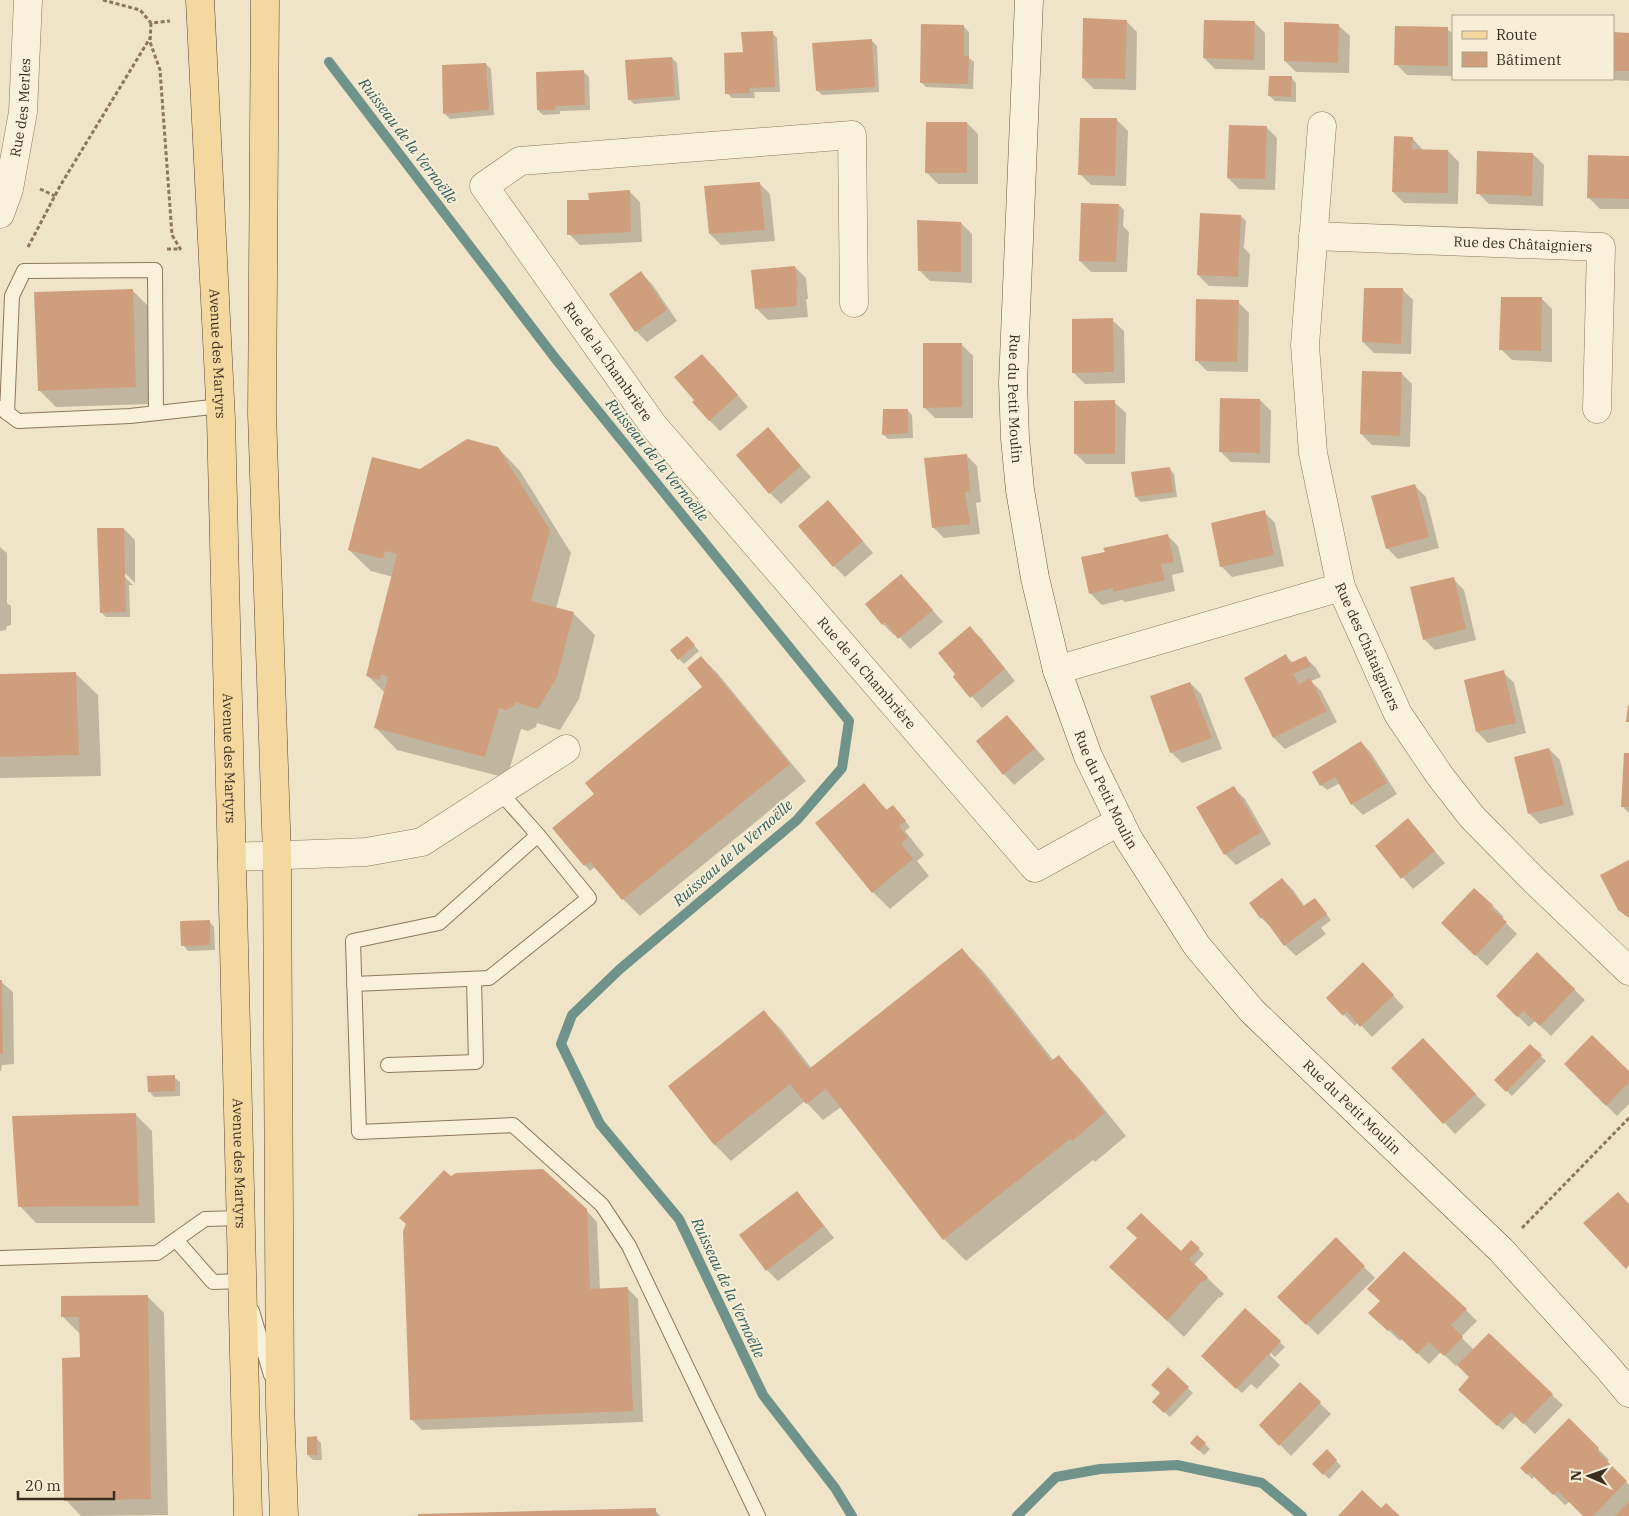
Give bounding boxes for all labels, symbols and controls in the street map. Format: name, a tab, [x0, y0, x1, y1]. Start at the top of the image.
legend	[1452, 15, 1614, 80]
text: Route	[1496, 25, 1537, 44]
text: Bâtiment	[1496, 50, 1561, 69]
street label: Rue des Merles	[6, 58, 34, 158]
water label: Ruisseau de la Vernoëlle	[354, 73, 462, 208]
street label: Rue des Châtaigniers	[1453, 232, 1593, 256]
street label: Avenue des Martyrs	[205, 288, 230, 419]
street label: Rue de la Chambrière	[560, 298, 657, 425]
street label: Rue du Petit Moulin	[1004, 334, 1026, 464]
water label: Ruisseau de la Vernoëlle	[601, 394, 713, 525]
street label: Rue des Châtaigniers	[1331, 579, 1404, 714]
street label: Rue de la Chambrière	[814, 613, 920, 733]
street label: Avenue des Martyrs	[219, 693, 240, 824]
street label: Rue du Petit Moulin	[1071, 728, 1142, 853]
water label: Ruisseau de la Vernoëlle	[668, 795, 797, 911]
street label: Rue du Petit Moulin	[1299, 1056, 1405, 1158]
street label: Avenue des Martyrs	[229, 1098, 250, 1229]
water label: Ruisseau de la Vernoëlle	[687, 1214, 769, 1361]
north arrow	[1564, 1451, 1614, 1501]
scale bar	[18, 1468, 114, 1500]
text: N	[1567, 1470, 1585, 1481]
text: 20 m	[25, 1476, 61, 1495]

